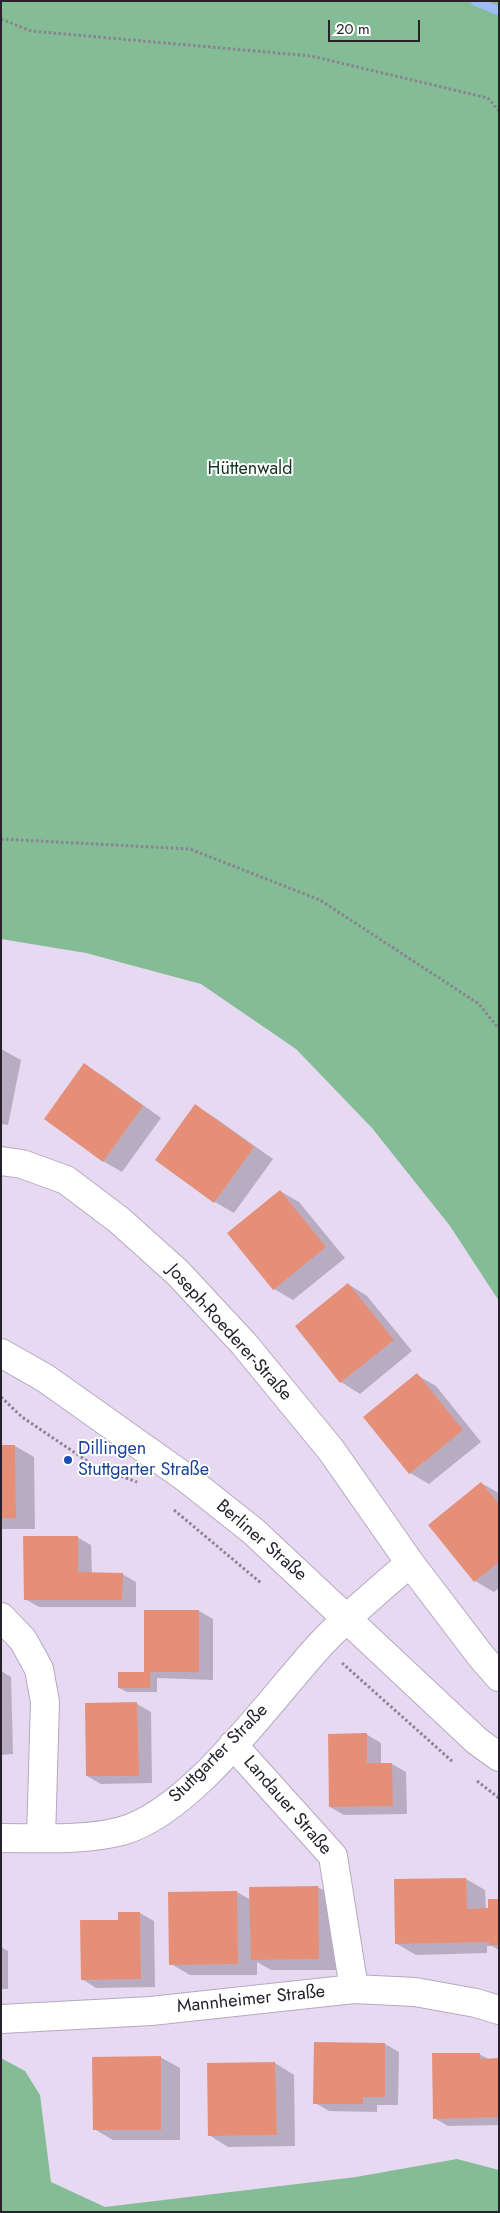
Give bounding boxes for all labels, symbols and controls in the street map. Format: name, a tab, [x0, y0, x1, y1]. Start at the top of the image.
scale bar	[330, 10, 422, 42]
text: 20 m	[336, 18, 370, 40]
park label: Hüttenwald	[208, 459, 292, 481]
street label: Joseph-Roederer-Straße	[162, 1260, 296, 1406]
place label: Dillingen Stuttgarter Straße	[78, 1439, 209, 1482]
marker: Dillingen Stuttgarter Straße	[62, 1454, 74, 1466]
street label: Berliner Straße	[211, 1496, 311, 1586]
street label: Stuttgarter Straße	[165, 1700, 273, 1808]
street label: Landauer Straße	[238, 1752, 336, 1860]
street label: Mannheimer Straße	[176, 1981, 326, 2019]

